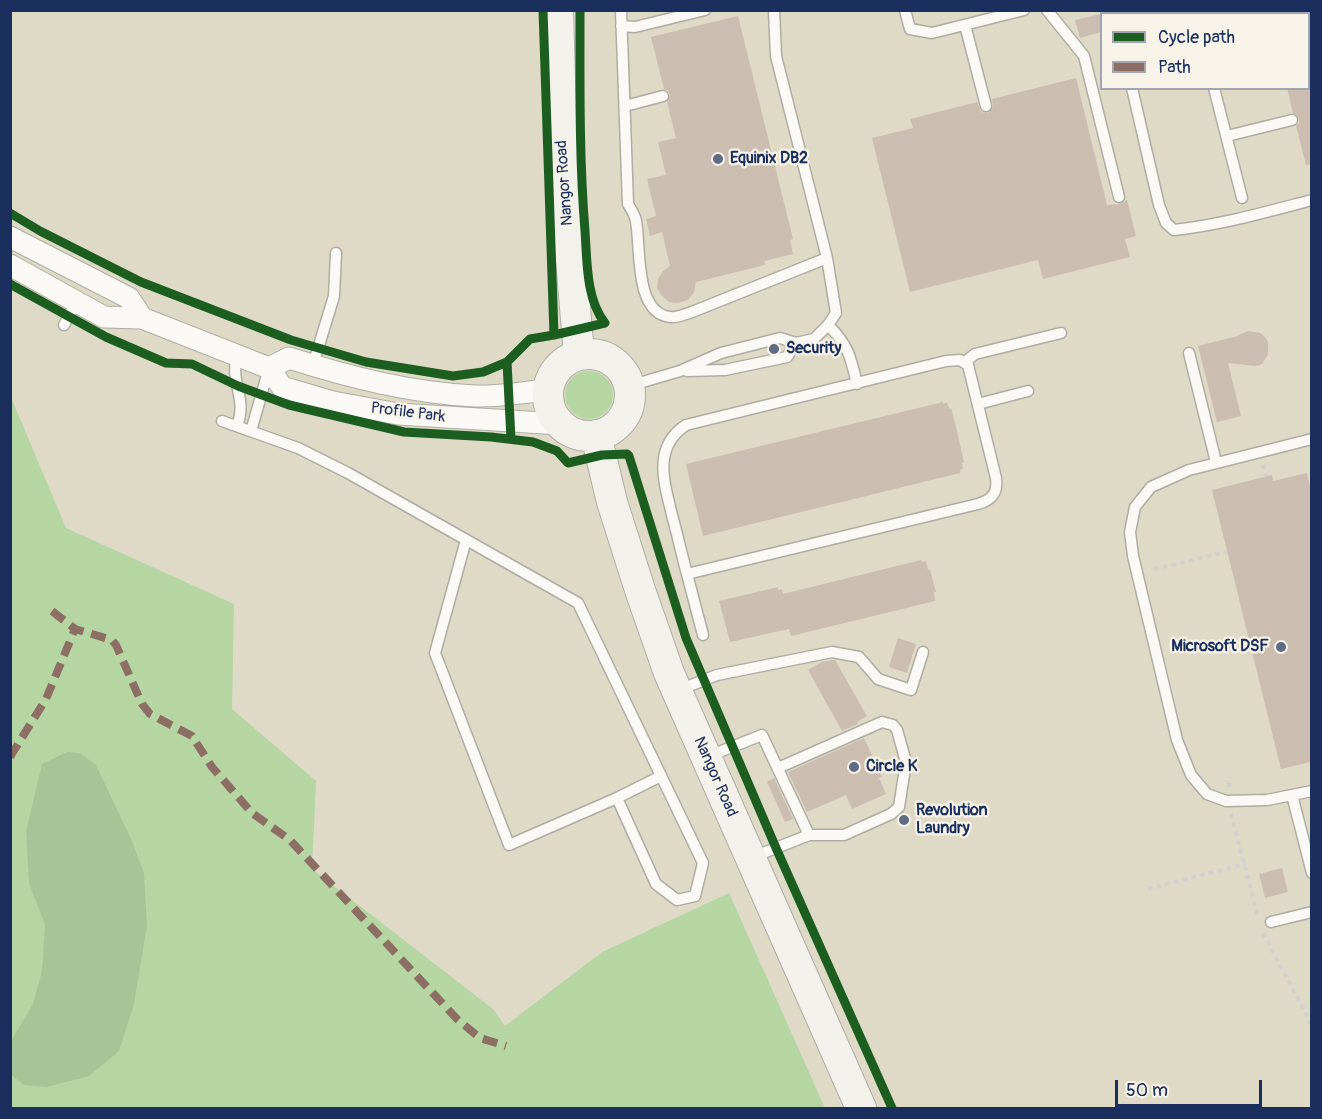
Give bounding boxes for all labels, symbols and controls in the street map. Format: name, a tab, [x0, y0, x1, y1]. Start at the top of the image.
legend	[1100, 12, 1310, 90]
text: Cycle path	[1158, 26, 1235, 49]
text: Path	[1158, 56, 1191, 79]
street label: Nangor Road	[552, 140, 578, 226]
place label: Equinix DB2	[730, 149, 808, 169]
marker: Equinix DB2	[711, 152, 725, 166]
place label: Security	[786, 339, 841, 359]
marker: Security	[767, 342, 781, 356]
street label: Profile Park	[370, 399, 446, 427]
place label: Microsoft DSF	[1171, 637, 1269, 657]
marker: Microsoft DSF	[1274, 640, 1288, 654]
street label: Nangor Road	[689, 734, 741, 820]
place label: Circle K	[866, 757, 917, 777]
marker: Circle K	[847, 760, 861, 774]
place label: Revolution Laundry	[916, 801, 988, 839]
marker: Revolution Laundry	[897, 813, 911, 827]
scale bar	[1118, 1068, 1265, 1106]
text: 50 m	[1126, 1079, 1168, 1102]

